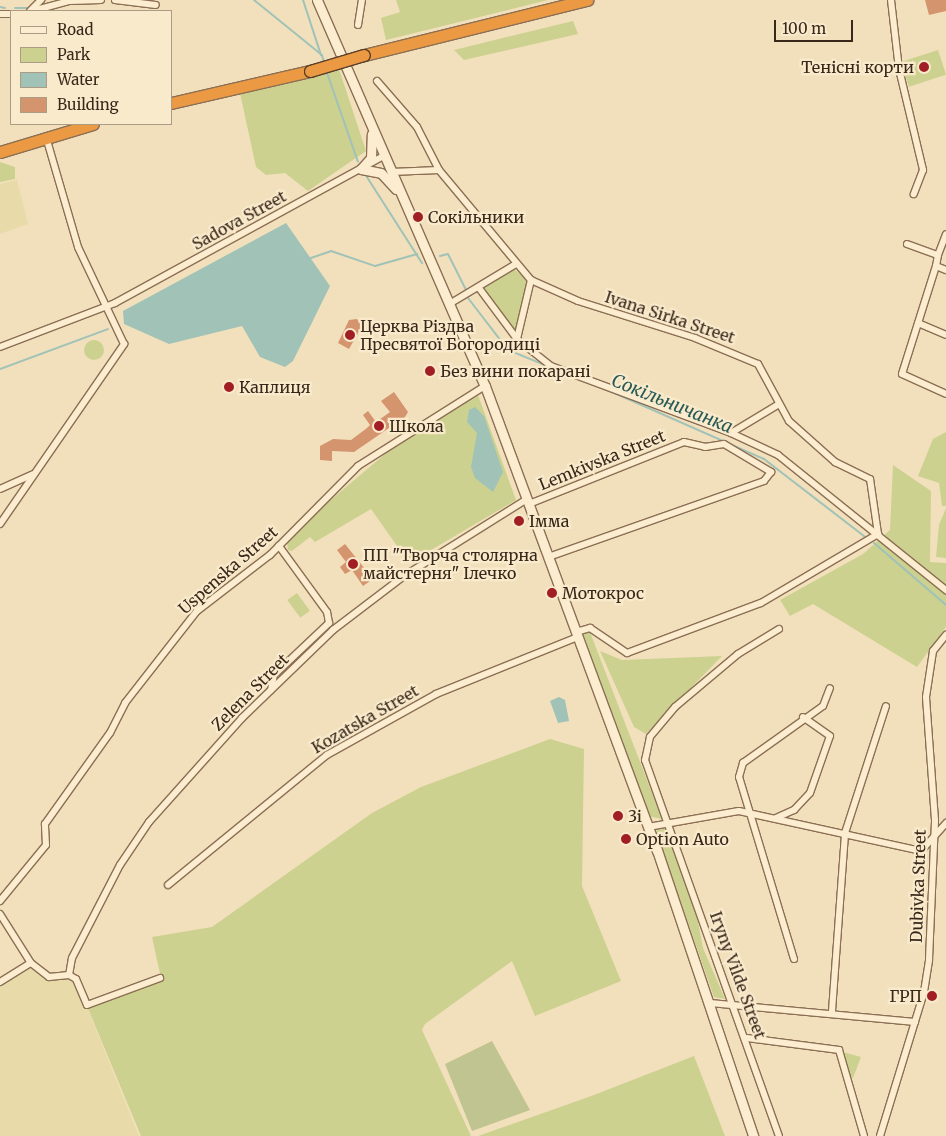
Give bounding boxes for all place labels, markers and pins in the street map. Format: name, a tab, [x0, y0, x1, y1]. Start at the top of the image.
place label: Тенісні корти	[801, 57, 914, 77]
marker: Тенісні корти	[918, 61, 930, 73]
place label: Сокільники	[428, 207, 524, 227]
marker: Сокільники	[412, 211, 424, 223]
place label: Церква Різдва Пресвятої Богородиці	[360, 316, 540, 354]
marker: Церква Різдва Пресвятої Богородиці	[344, 329, 356, 341]
place label: Без вини покарані	[440, 361, 591, 381]
marker: Без вини покарані	[424, 365, 436, 377]
place label: Каплиця	[239, 377, 311, 397]
marker: Каплиця	[223, 381, 235, 393]
place label: Школа	[389, 416, 444, 436]
marker: Школа	[373, 420, 385, 432]
place label: Імма	[529, 511, 569, 531]
marker: Імма	[513, 515, 525, 527]
place label: ПП "Творча столярна майстерня" Ілечко	[363, 545, 538, 583]
marker: ПП "Творча столярна майстерня" Ілечко	[347, 558, 359, 570]
place label: Мотокрос	[562, 583, 644, 603]
marker: Мотокрос	[546, 587, 558, 599]
place label: 3і	[628, 806, 642, 826]
marker: 3і	[612, 810, 624, 822]
place label: Option Auto	[636, 829, 729, 849]
marker: Option Auto	[620, 833, 632, 845]
place label: ГРП	[889, 986, 922, 1006]
marker: ГРП	[926, 990, 938, 1002]

